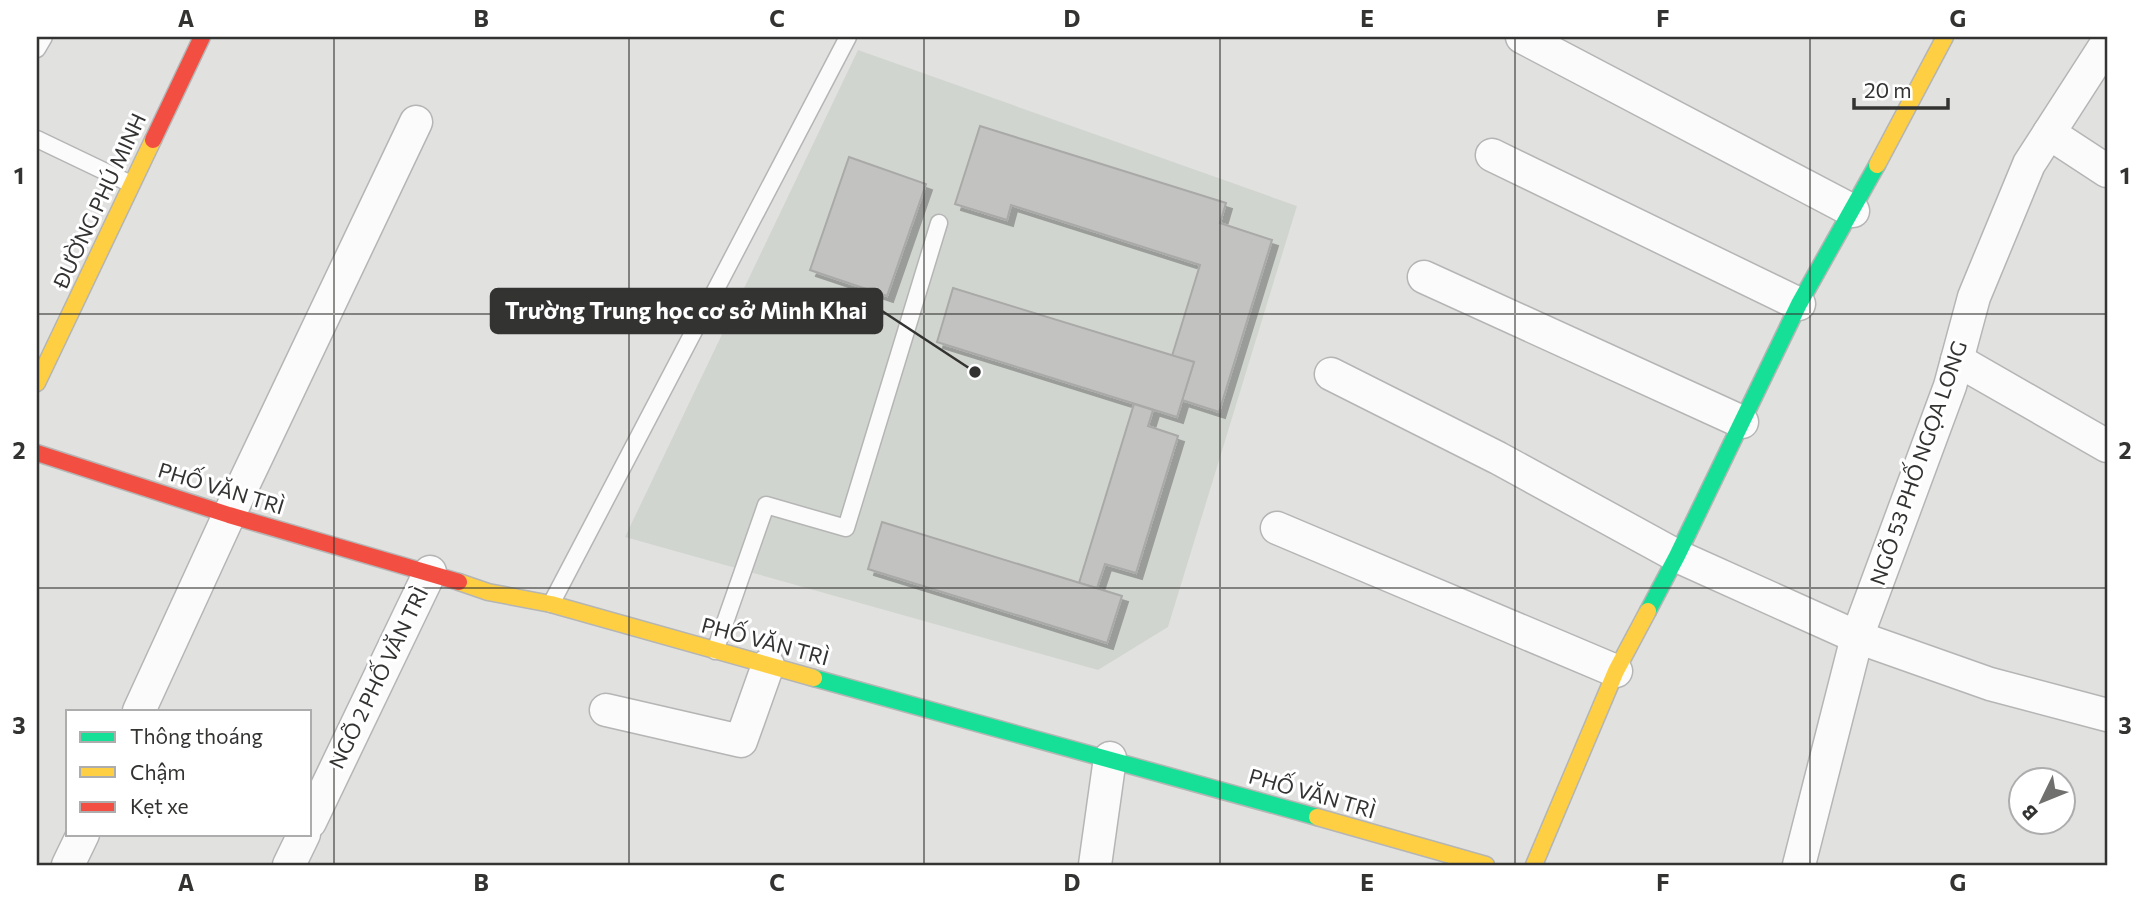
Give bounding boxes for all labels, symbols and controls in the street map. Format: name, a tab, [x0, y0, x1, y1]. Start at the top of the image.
text: A	[178, 4, 195, 32]
text: B	[473, 4, 489, 32]
text: C	[769, 4, 785, 32]
text: D	[1064, 4, 1081, 32]
text: E	[1360, 4, 1374, 32]
text: F	[1656, 4, 1670, 32]
text: G	[1950, 4, 1966, 32]
scale bar	[1854, 66, 1948, 110]
text: 20 m	[1864, 77, 1912, 102]
street label: ĐƯỜNG PHÚ MINH	[47, 109, 150, 293]
text: 1	[14, 161, 24, 189]
text: 1	[2120, 161, 2130, 189]
callout: Trường Trung học cơ sở Minh Khai	[491, 289, 882, 333]
text: Trường Trung học cơ sở Minh Khai	[505, 296, 867, 324]
street label: NGÕ 53 PHỐ NGỌA LONG	[1861, 336, 1971, 588]
text: 2	[12, 436, 26, 464]
text: 2	[2118, 436, 2132, 464]
street label: PHỐ VĂN TRÌ	[155, 454, 288, 519]
street label: NGÕ 2 PHỐ VĂN TRÌ	[320, 581, 432, 772]
street label: PHỐ VĂN TRÌ	[699, 609, 833, 670]
legend	[66, 710, 312, 836]
text: 3	[12, 711, 26, 739]
text: 3	[2118, 711, 2132, 739]
text: Thông thoáng	[130, 723, 263, 748]
text: Chậm	[130, 759, 186, 784]
street label: PHỐ VĂN TRÌ	[1246, 760, 1380, 823]
north arrow	[2008, 766, 2078, 836]
text: Kẹt xe	[130, 793, 189, 818]
text: B	[2017, 800, 2042, 825]
text: A	[178, 868, 195, 896]
text: B	[473, 868, 489, 896]
text: C	[769, 868, 785, 896]
text: D	[1064, 868, 1081, 896]
text: E	[1360, 868, 1374, 896]
text: F	[1656, 868, 1670, 896]
text: G	[1950, 868, 1966, 896]

